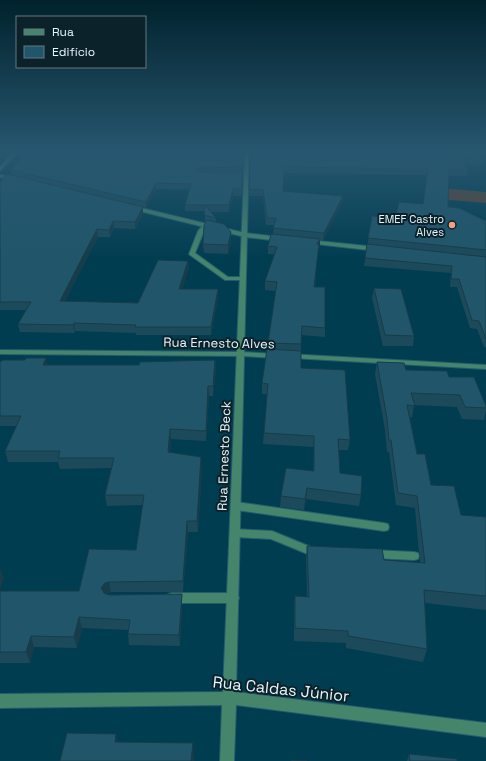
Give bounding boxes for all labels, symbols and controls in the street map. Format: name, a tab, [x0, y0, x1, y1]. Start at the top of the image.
legend	[16, 16, 146, 68]
text: Rua	[52, 24, 74, 40]
text: Edifício	[52, 44, 95, 60]
place label: EMEF Castro Alves	[379, 212, 444, 239]
marker: EMEF Castro Alves	[447, 220, 457, 230]
street label: Rua Ernesto Alves	[163, 334, 275, 352]
street label: Rua Ernesto Beck	[214, 401, 234, 511]
street label: Rua Caldas Júnior	[212, 671, 350, 707]

